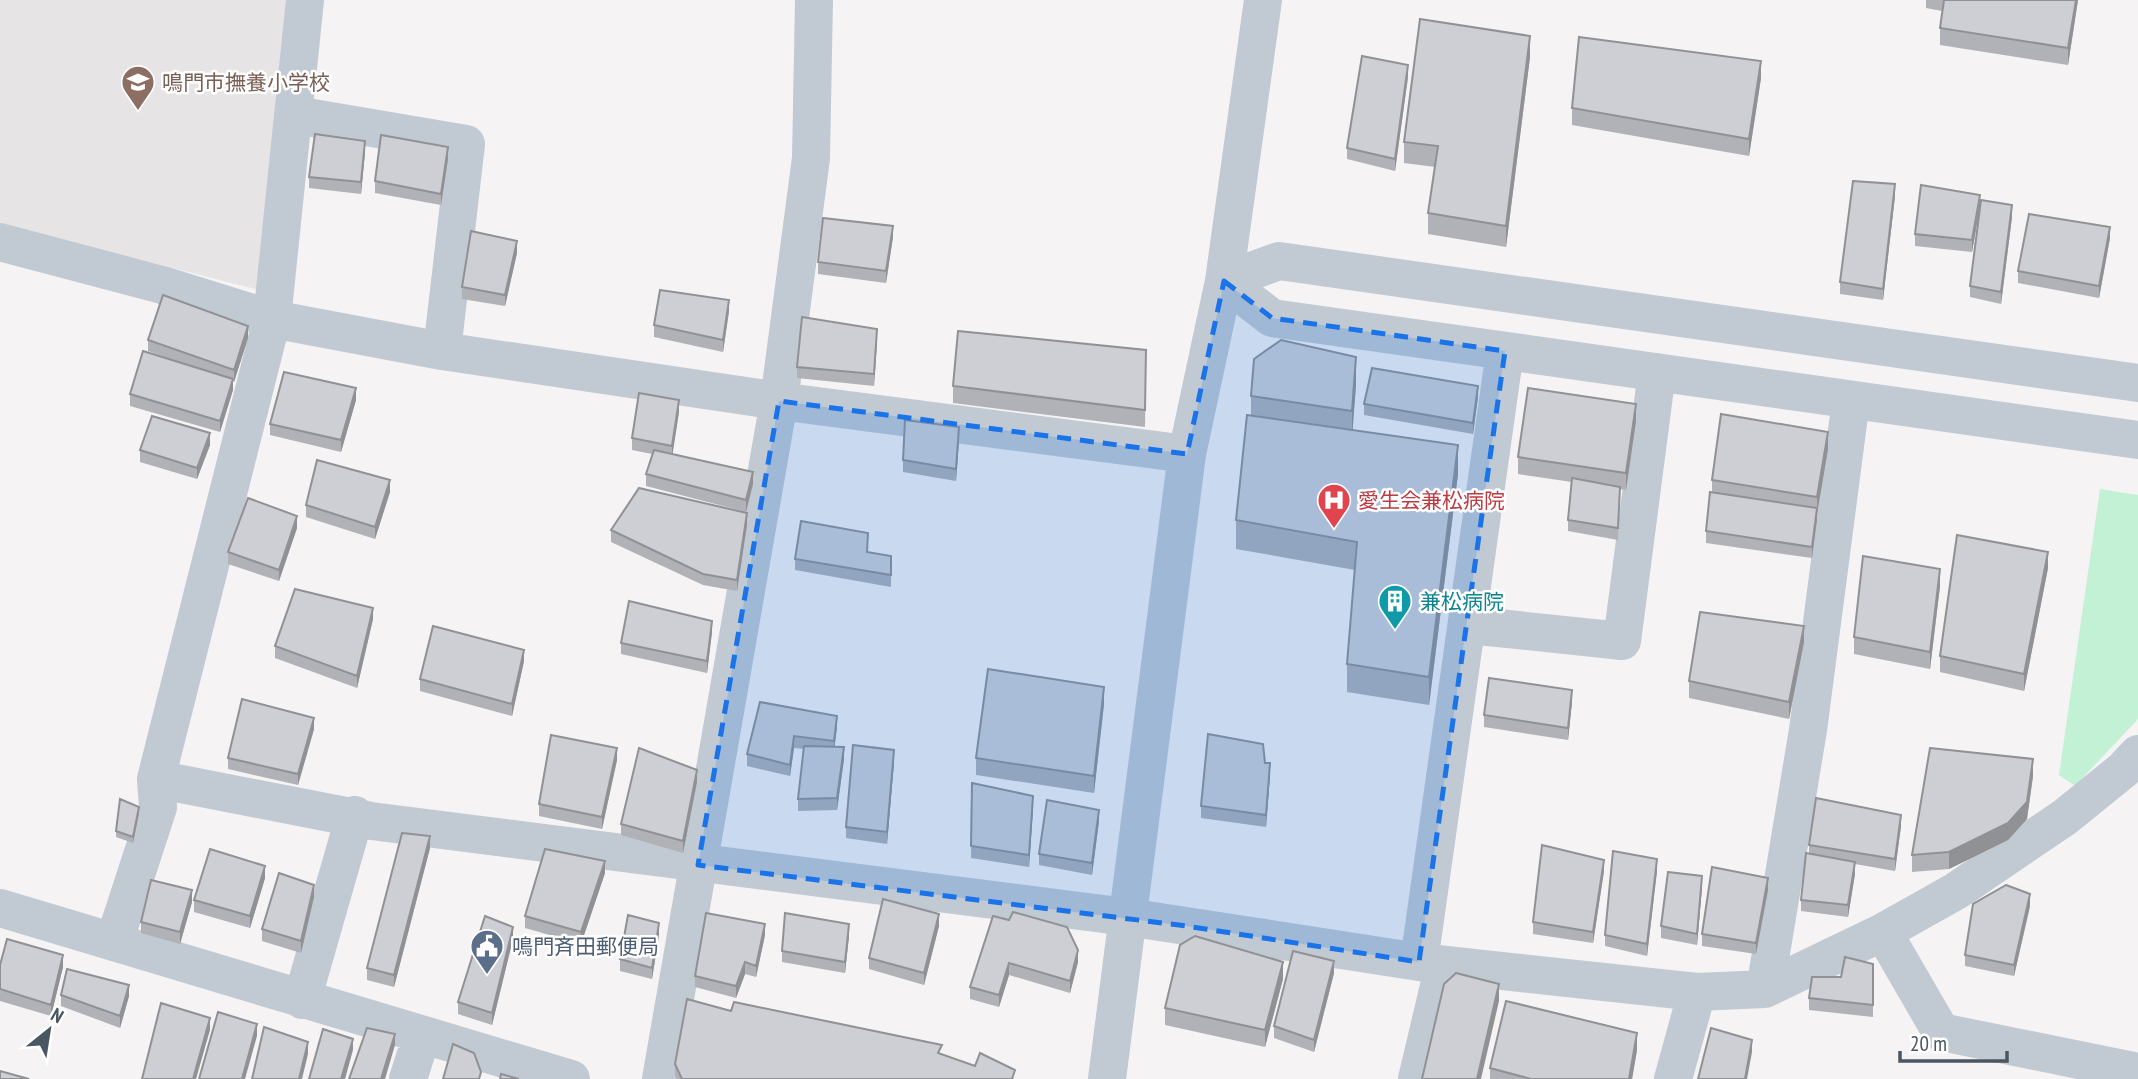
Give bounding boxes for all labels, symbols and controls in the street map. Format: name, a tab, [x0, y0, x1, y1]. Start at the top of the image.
school or university icon: 鳴門市撫養小学校	[119, 63, 157, 112]
place label: 鳴門市撫養小学校	[162, 69, 330, 96]
hospital icon: 愛生会兼松病院	[1315, 481, 1353, 530]
place label: 愛生会兼松病院	[1358, 487, 1505, 514]
building icon: 兼松病院	[1376, 582, 1414, 631]
place label: 兼松病院	[1420, 588, 1504, 615]
public building icon: 鳴門斉田郵便局	[468, 927, 506, 976]
place label: 鳴門斉田郵便局	[512, 933, 659, 960]
north arrow	[14, 995, 84, 1065]
text: N	[47, 1002, 68, 1028]
scale bar	[1900, 1020, 2007, 1064]
text: 20 m	[1910, 1030, 1947, 1057]

